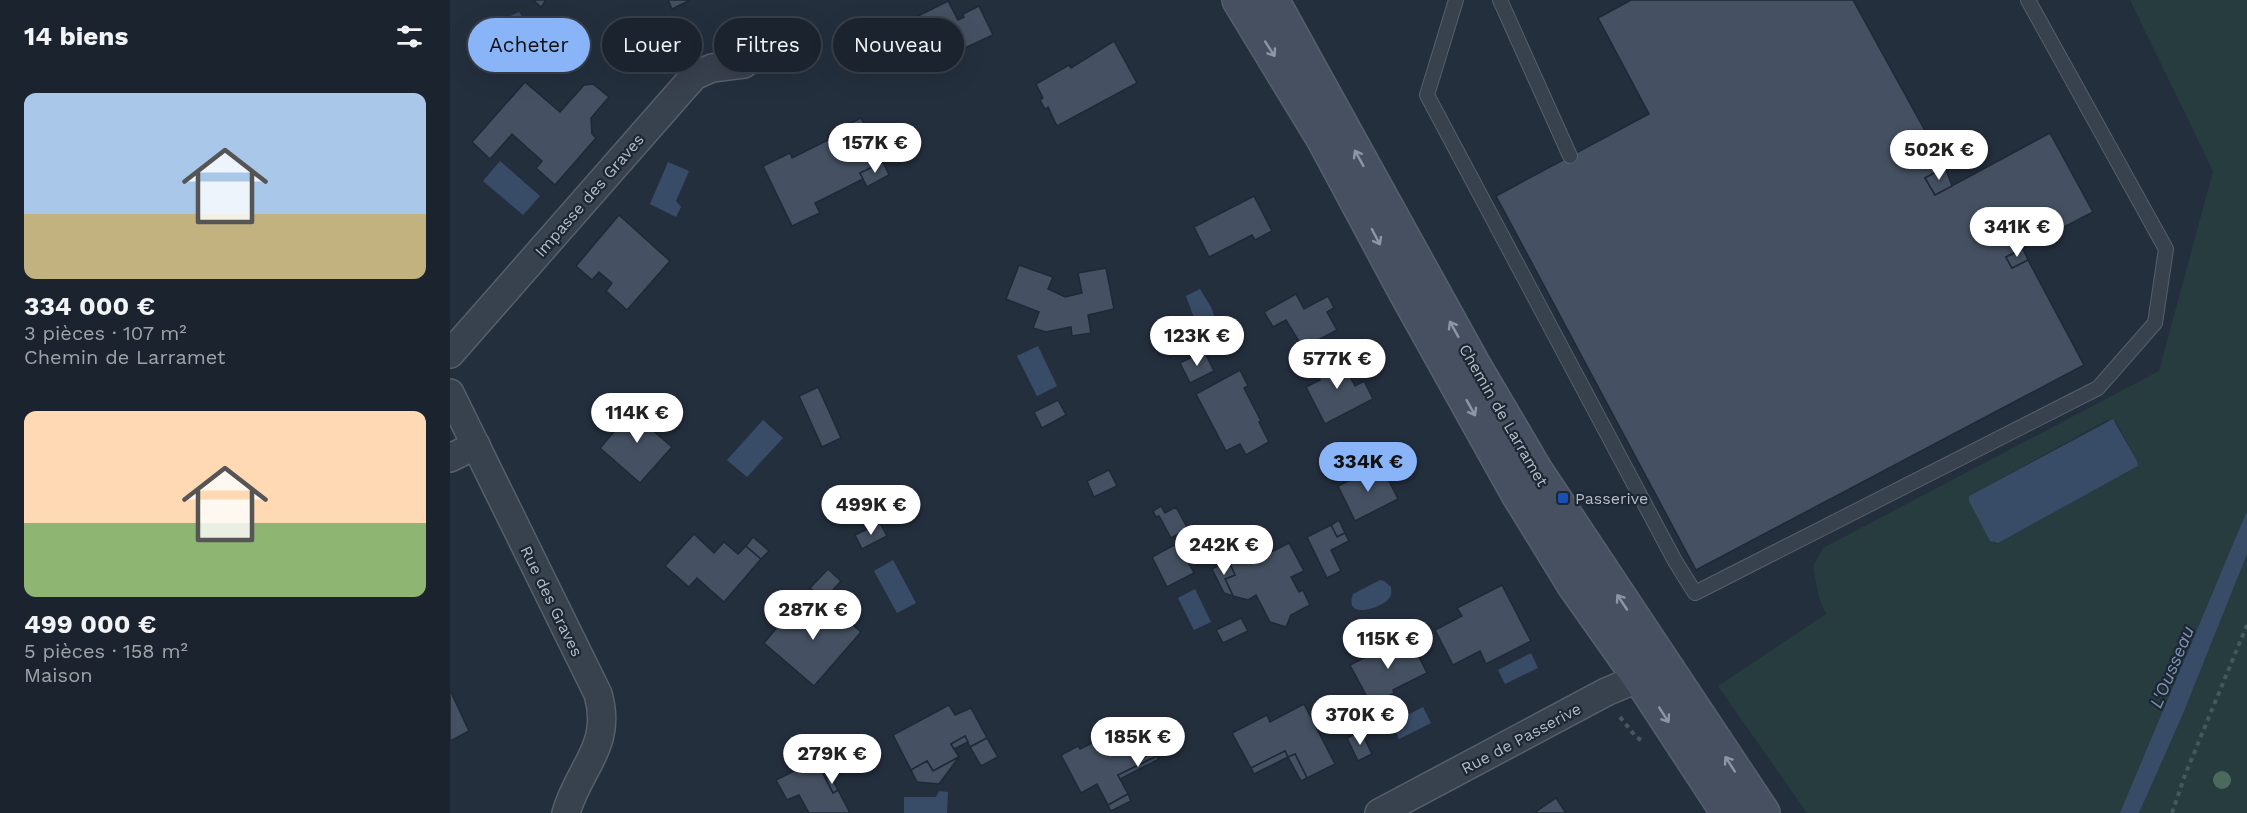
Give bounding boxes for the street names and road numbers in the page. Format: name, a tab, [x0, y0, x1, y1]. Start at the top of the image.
street label: Impasse des Graves	[531, 130, 648, 261]
street label: Chemin de Larramet	[1455, 341, 1552, 490]
street label: Rue des Graves	[517, 543, 587, 660]
street label: Rue de Passerive	[1458, 699, 1584, 778]

